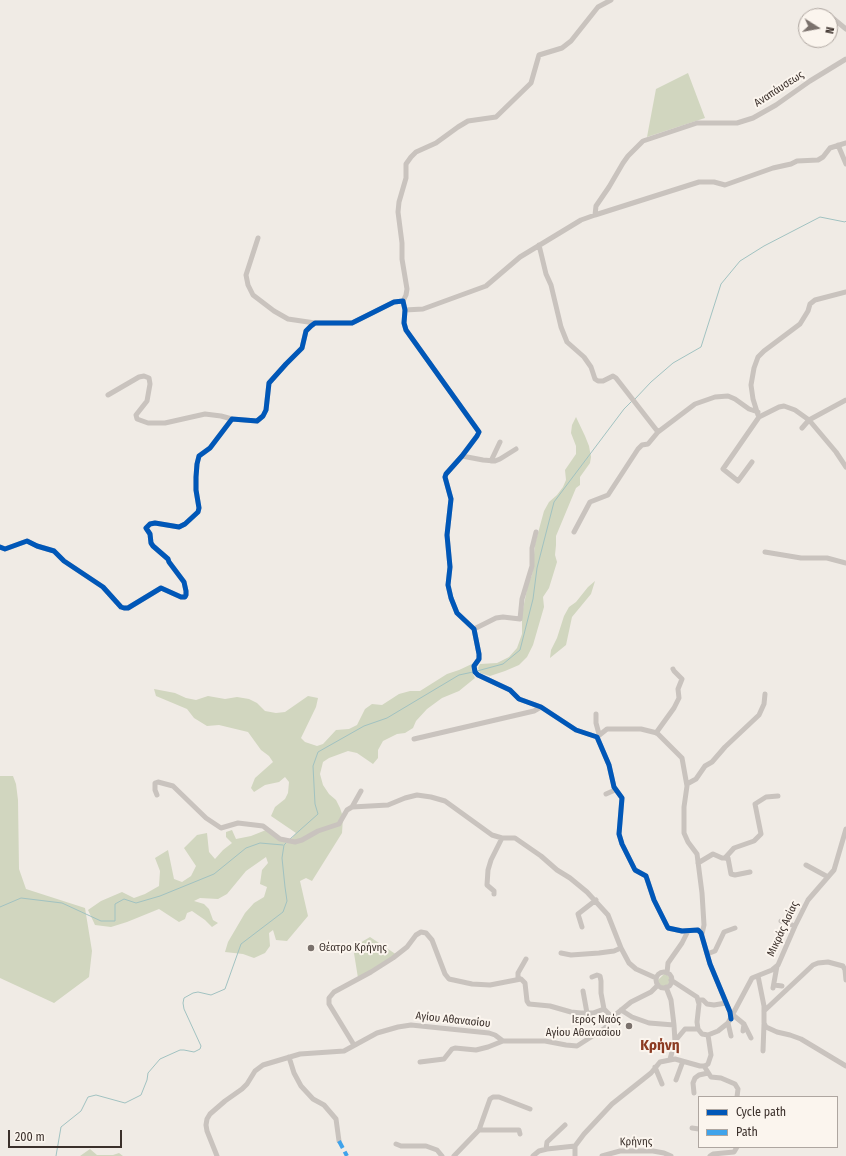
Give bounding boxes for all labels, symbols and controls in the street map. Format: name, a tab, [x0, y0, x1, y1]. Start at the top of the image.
north arrow	[798, 8, 838, 48]
text: N	[822, 26, 836, 35]
street label: Αναπάυσεως	[752, 68, 806, 110]
street label: Μικράς Ασίας	[764, 899, 802, 959]
place label: Θέατρο Κρήνης	[319, 941, 387, 955]
marker: Θέατρο Κρήνης	[306, 943, 316, 953]
street label: Αγίου Αθανασίου	[415, 1009, 491, 1031]
place label: Ιερός Ναός Αγίου Αθανασίου	[546, 1013, 621, 1039]
marker: Ιερός Ναός Αγίου Αθανασίου	[624, 1021, 634, 1031]
district label: Κρήνη	[640, 1037, 680, 1055]
legend	[698, 1096, 838, 1148]
text: Cycle path	[736, 1105, 786, 1119]
scale bar	[10, 1122, 124, 1148]
text: Path	[736, 1125, 758, 1139]
text: 200 m	[15, 1130, 45, 1144]
street label: Κρήνης	[620, 1135, 652, 1149]

